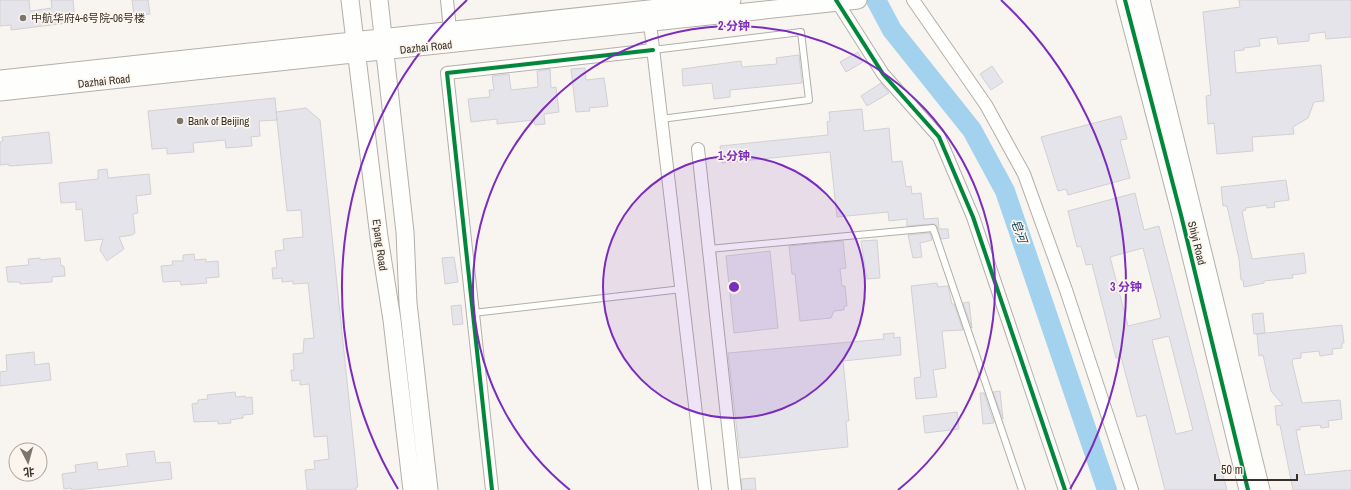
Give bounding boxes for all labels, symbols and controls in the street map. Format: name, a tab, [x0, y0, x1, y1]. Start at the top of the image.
place label: 中航华府4-6号院-06号楼	[31, 11, 145, 25]
marker: 中航华府4-6号院-06号楼	[18, 13, 28, 23]
text: 2 分钟	[718, 18, 750, 34]
street label: Dazhai Road	[399, 37, 453, 57]
street label: Dazhai Road	[77, 71, 131, 91]
place label: Bank of Beijing	[188, 114, 249, 128]
marker: Bank of Beijing	[175, 116, 185, 126]
text: 1 分钟	[718, 148, 750, 164]
water label: 皂河	[1008, 217, 1031, 247]
street label: E'pang Road	[369, 218, 391, 272]
street label: Shiyi Road	[1185, 220, 1209, 266]
text: 3 分钟	[1110, 279, 1142, 295]
centre of rings	[727, 280, 741, 294]
north arrow	[8, 442, 48, 482]
scale bar	[1215, 456, 1297, 482]
text: 50 m	[1221, 462, 1243, 478]
text: 北	[23, 464, 35, 479]

